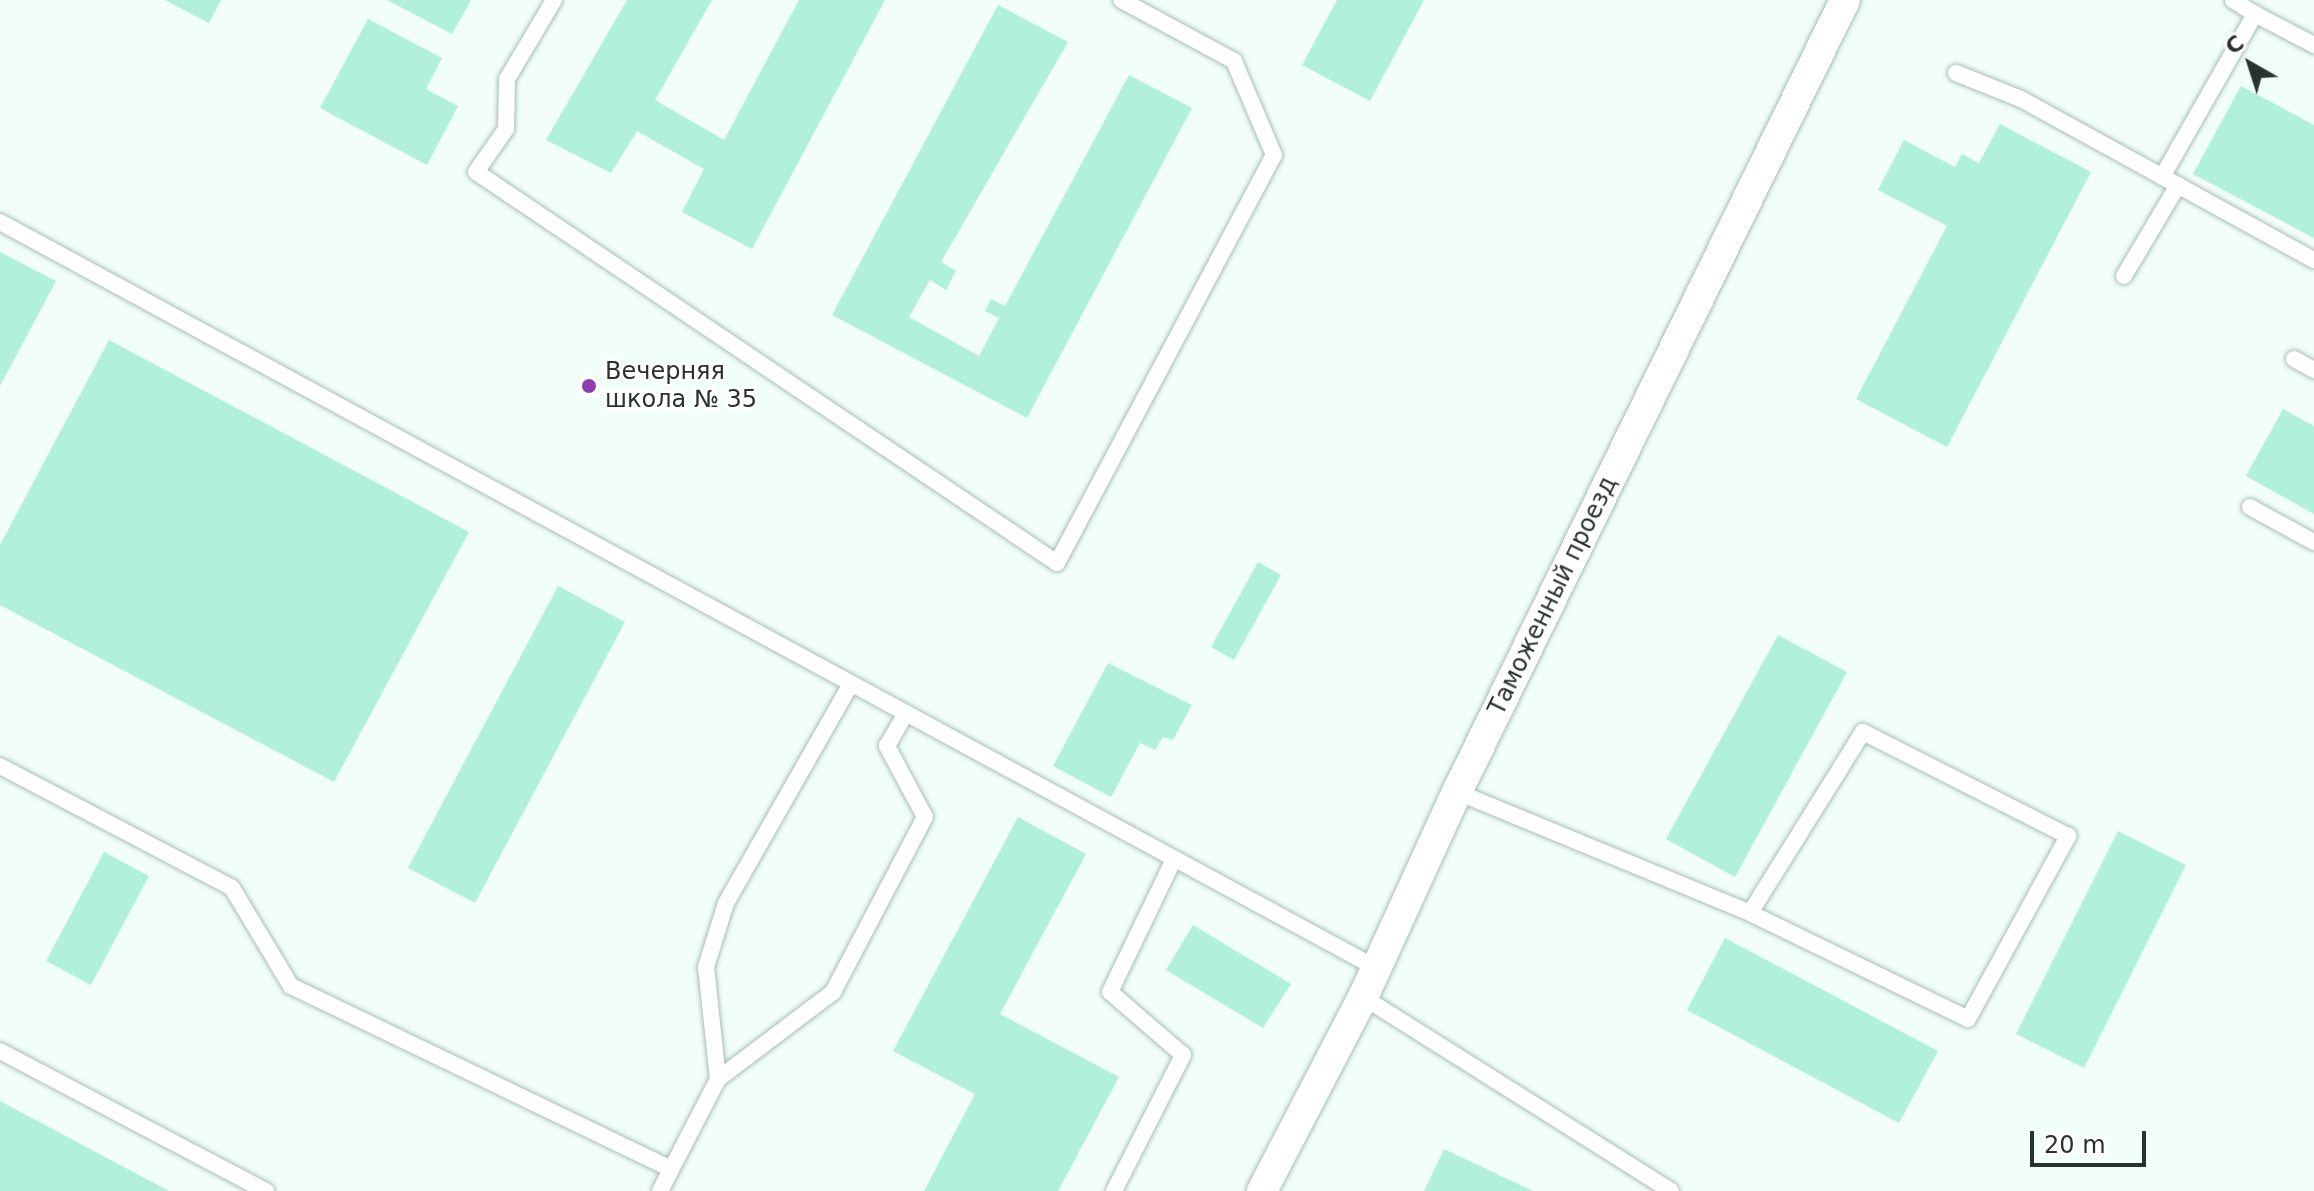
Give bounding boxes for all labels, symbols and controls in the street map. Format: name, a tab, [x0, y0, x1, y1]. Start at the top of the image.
north arrow	[2210, 24, 2290, 104]
text: С	[2220, 30, 2249, 60]
place label: Вечерняя школа № 35	[605, 358, 757, 414]
marker: Вечерняя школа № 35	[580, 377, 598, 395]
street label: Таможенный проезд	[1483, 472, 1623, 720]
scale bar	[2034, 1115, 2150, 1165]
text: 20 m	[2044, 1131, 2106, 1159]

